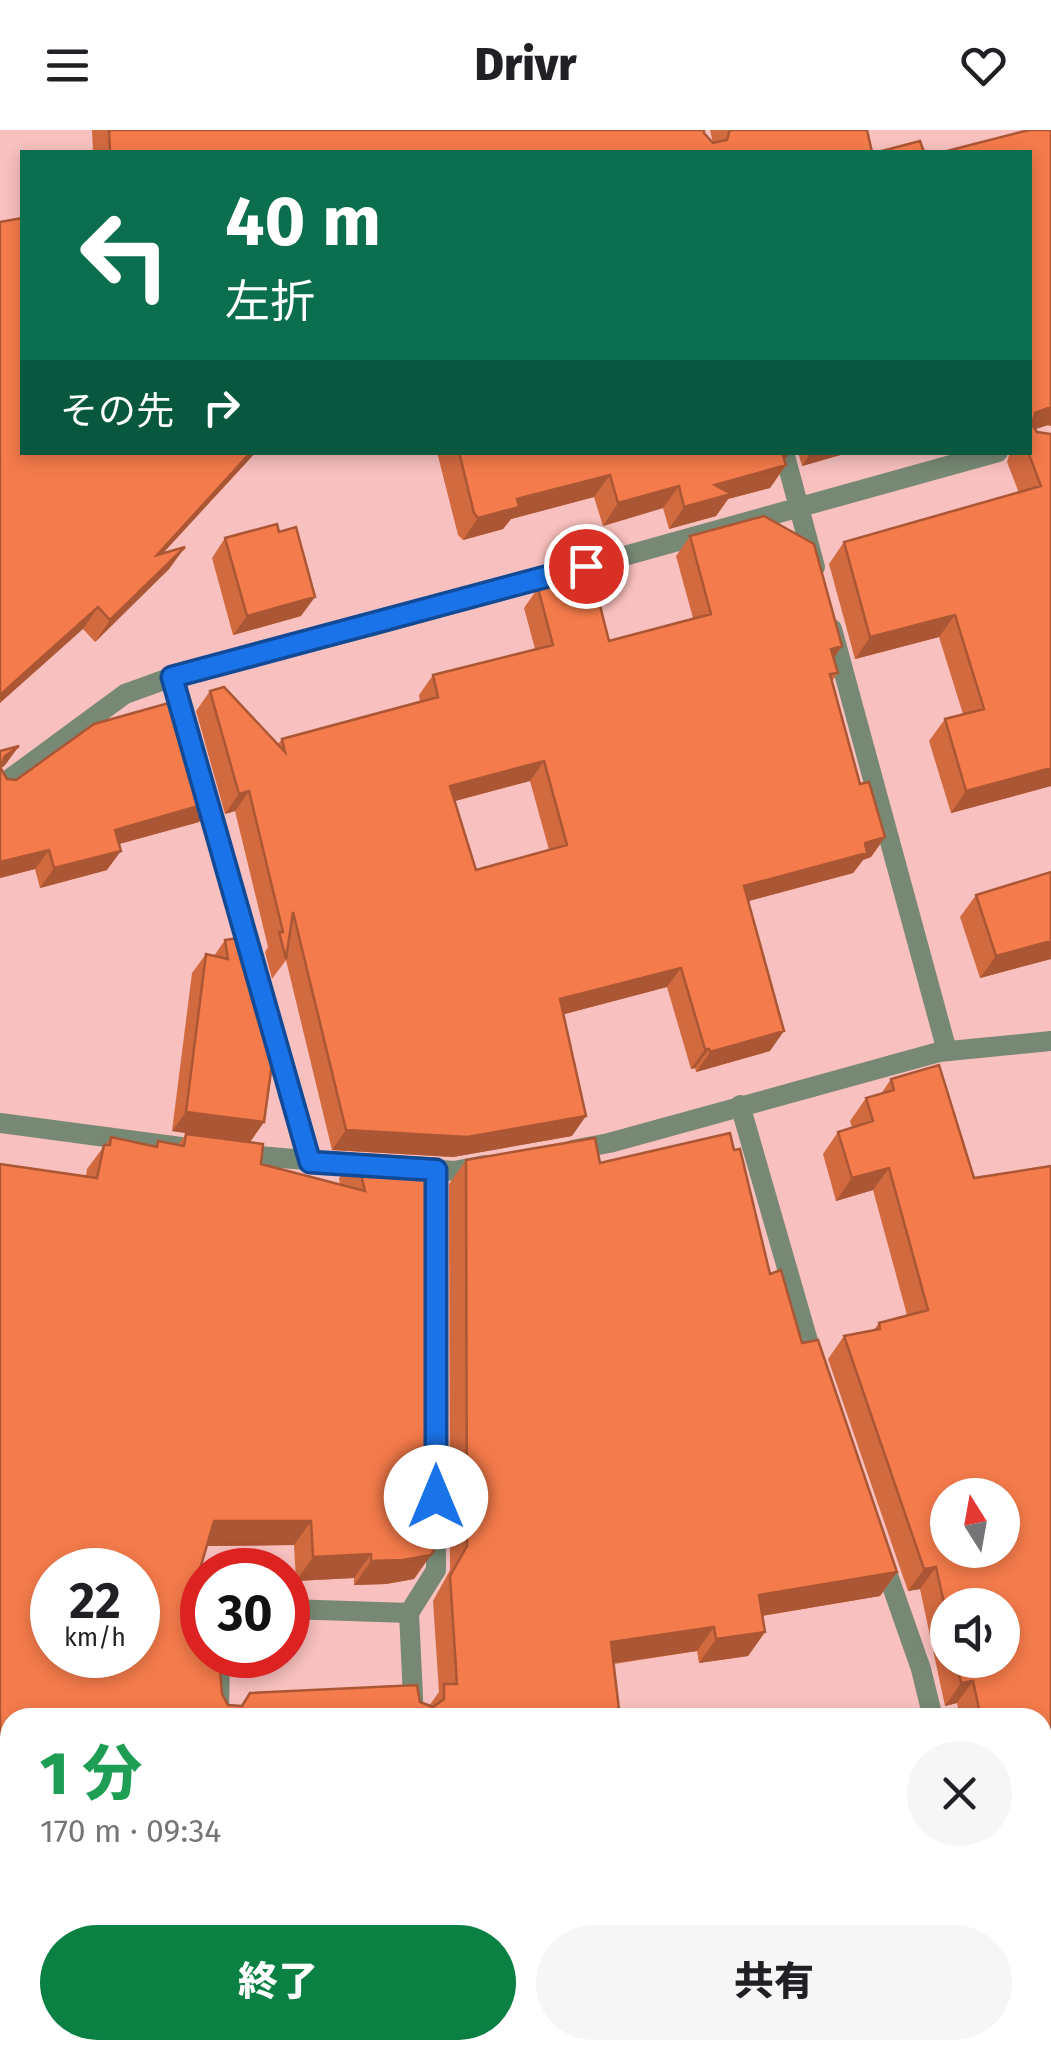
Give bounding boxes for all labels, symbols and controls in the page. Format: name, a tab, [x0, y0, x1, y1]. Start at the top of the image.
icon: menu	[40, 38, 95, 93]
text: Drivr	[475, 38, 576, 92]
icon: heart	[956, 38, 1011, 93]
text: 40 m	[225, 180, 381, 264]
icon: left	[60, 190, 190, 320]
text: 左折	[225, 275, 315, 329]
icon: right	[194, 380, 249, 435]
text: その先	[60, 388, 174, 434]
pin	[544, 524, 629, 609]
icon: arrive	[559, 539, 614, 594]
position arrow	[384, 1445, 488, 1549]
north arrow	[930, 1478, 1020, 1568]
map controls	[930, 1478, 1020, 1678]
speed limit sign: 30	[180, 1548, 310, 1678]
text: 22	[69, 1571, 121, 1631]
button: sound	[930, 1588, 1020, 1678]
text: km/h	[64, 1623, 126, 1653]
text: 1 分	[40, 1738, 142, 1810]
button: close	[907, 1741, 1012, 1846]
text: 170 m · 09:34	[40, 1812, 221, 1850]
button: 終了	[40, 1925, 516, 2040]
button: 共有	[536, 1925, 1012, 2040]

